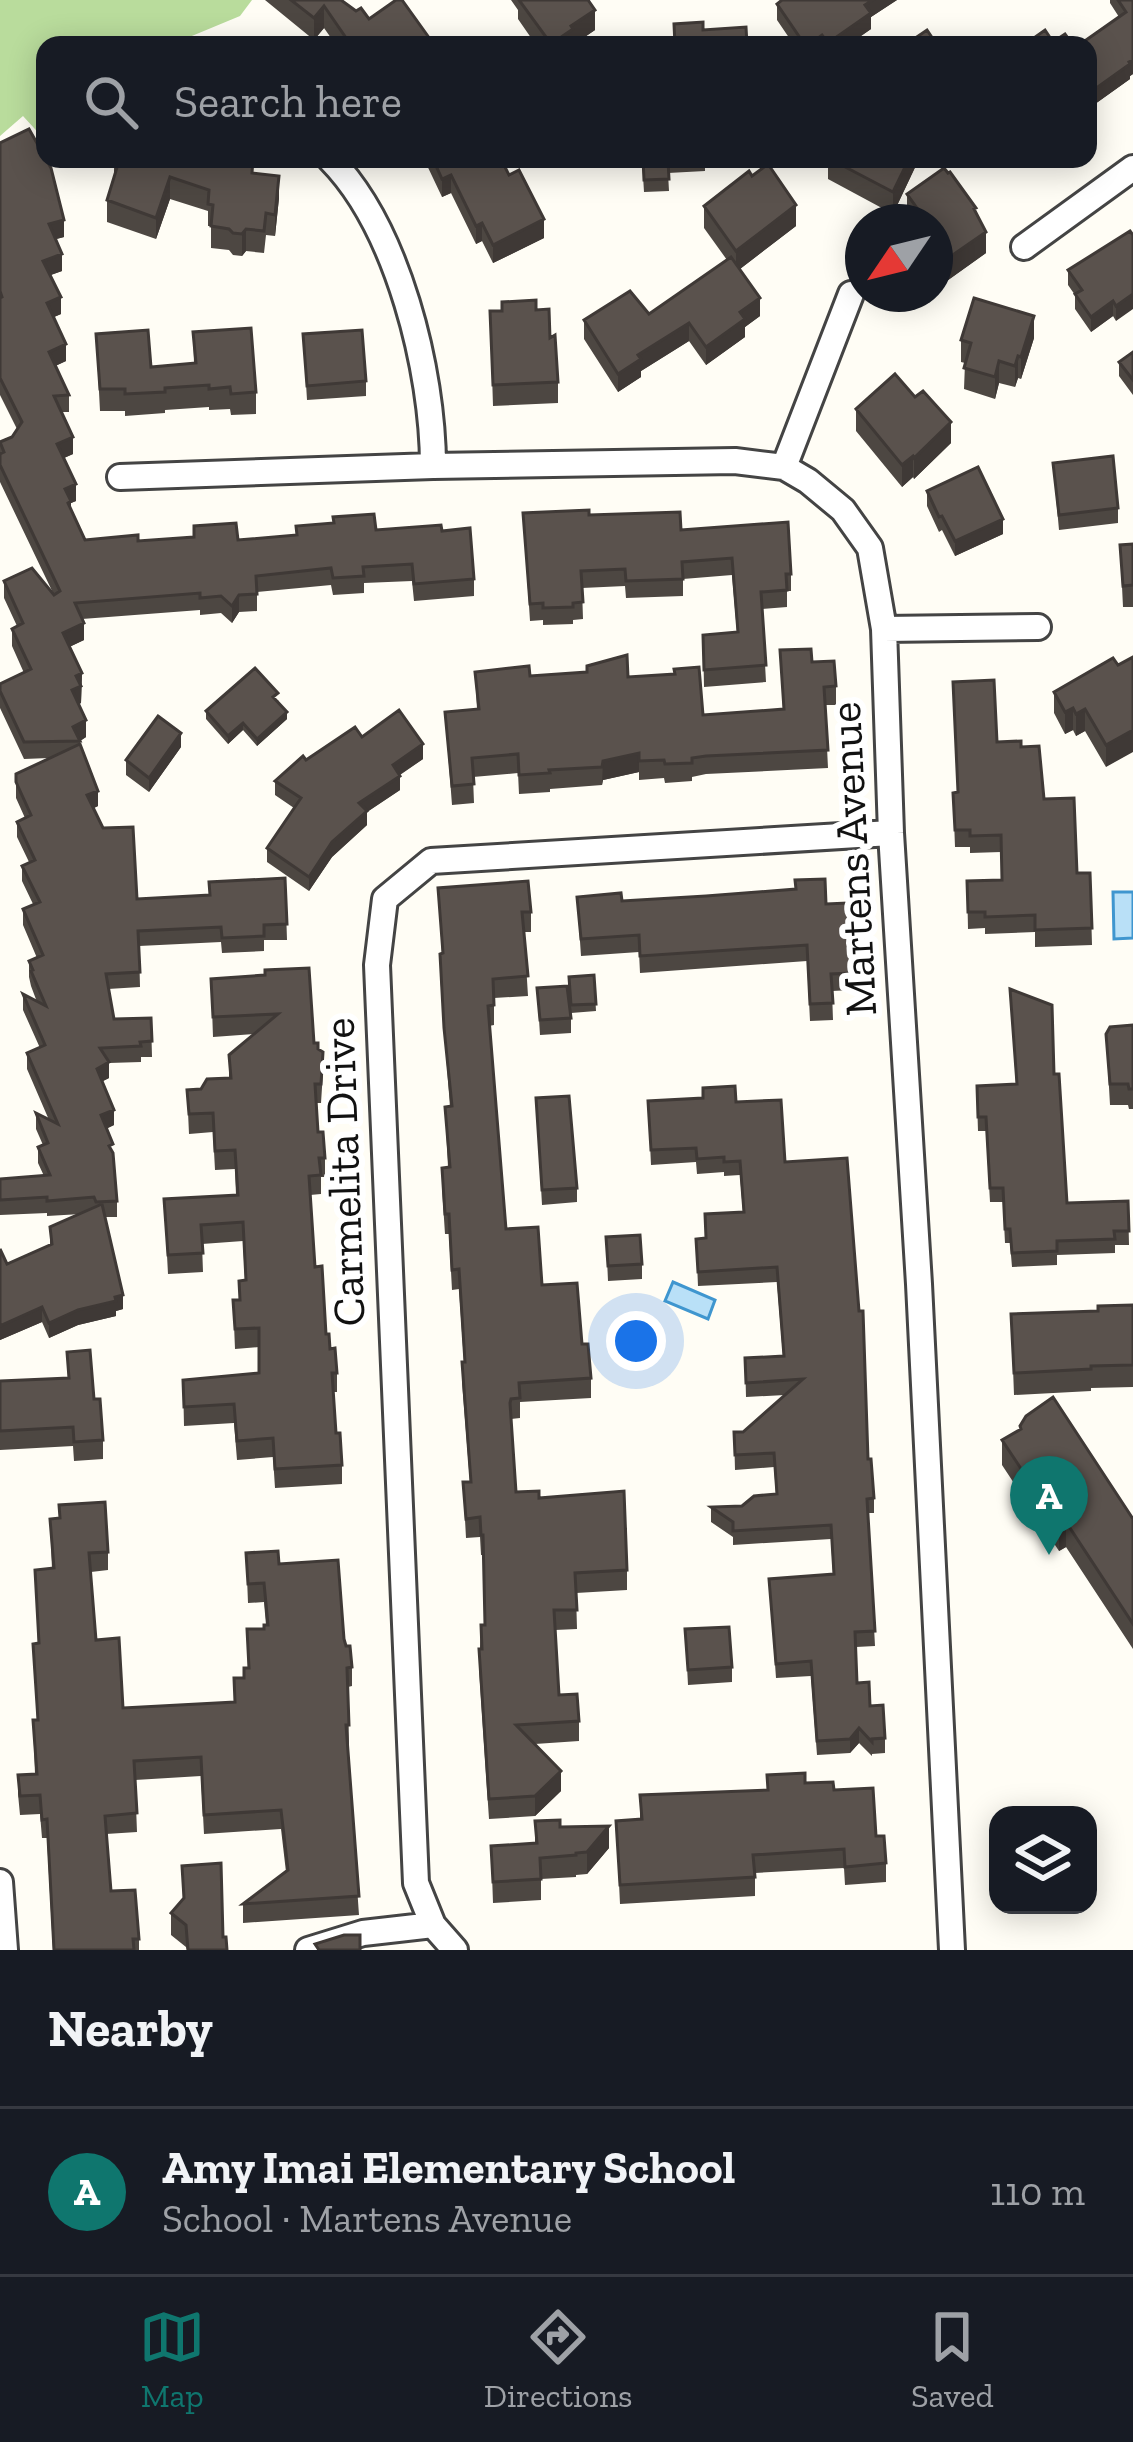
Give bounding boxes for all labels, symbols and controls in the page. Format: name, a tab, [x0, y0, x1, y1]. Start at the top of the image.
search box	[36, 36, 1097, 168]
icon: search	[78, 69, 144, 135]
text: Search here	[174, 75, 402, 129]
north arrow	[845, 204, 953, 312]
street label: Martens Avenue	[818, 700, 888, 1018]
street label: Carmelita Drive	[312, 1017, 376, 1327]
your location	[606, 1311, 666, 1371]
pin: A	[1010, 1456, 1088, 1555]
map controls	[989, 1806, 1097, 1914]
button: layers	[989, 1806, 1097, 1914]
text: Nearby	[48, 1998, 213, 2059]
text: Amy Imai Elementary School	[162, 2141, 735, 2195]
text: A	[74, 2168, 100, 2215]
text: 110 m	[990, 2168, 1085, 2215]
text: School · Martens Avenue	[162, 2195, 572, 2242]
tab: Map	[139, 2304, 205, 2415]
tab: Directions	[484, 2304, 633, 2415]
tab: Saved	[911, 2304, 994, 2415]

